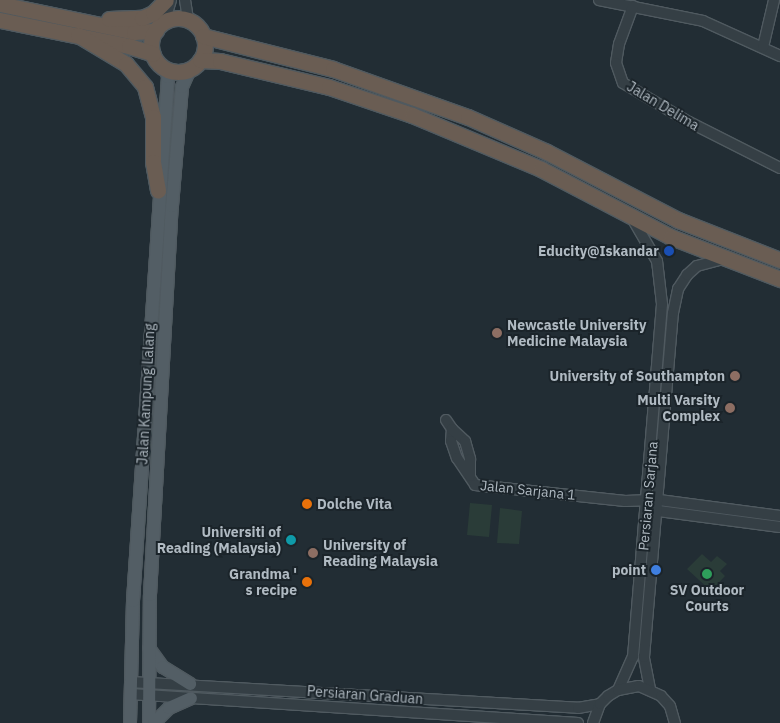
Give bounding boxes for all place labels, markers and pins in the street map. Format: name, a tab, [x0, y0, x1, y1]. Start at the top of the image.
place label: Educity@Iskandar	[538, 243, 659, 259]
marker: Educity@Iskandar	[663, 245, 675, 257]
place label: Newcastle University Medicine Malaysia	[507, 317, 646, 350]
marker: Newcastle University Medicine Malaysia	[491, 327, 503, 339]
place label: University of Southampton	[549, 368, 725, 384]
marker: University of Southampton	[729, 370, 741, 382]
place label: Multi Varsity Complex	[637, 392, 720, 424]
marker: Multi Varsity Complex	[724, 402, 736, 414]
place label: Dolche Vita	[317, 496, 392, 512]
marker: Dolche Vita	[301, 498, 313, 510]
place label: Universiti of Reading (Malaysia)	[157, 524, 281, 556]
marker: Universiti of Reading (Malaysia)	[285, 534, 297, 546]
place label: University of Reading Malaysia	[323, 537, 438, 570]
marker: University of Reading Malaysia	[307, 547, 319, 559]
place label: point	[612, 562, 646, 578]
marker: point	[650, 564, 662, 576]
place label: Grandma ' s recipe	[229, 566, 297, 598]
marker: SV Outdoor Courts	[701, 568, 713, 580]
marker: Grandma ' s recipe	[301, 576, 313, 588]
place label: SV Outdoor Courts	[670, 582, 744, 614]

